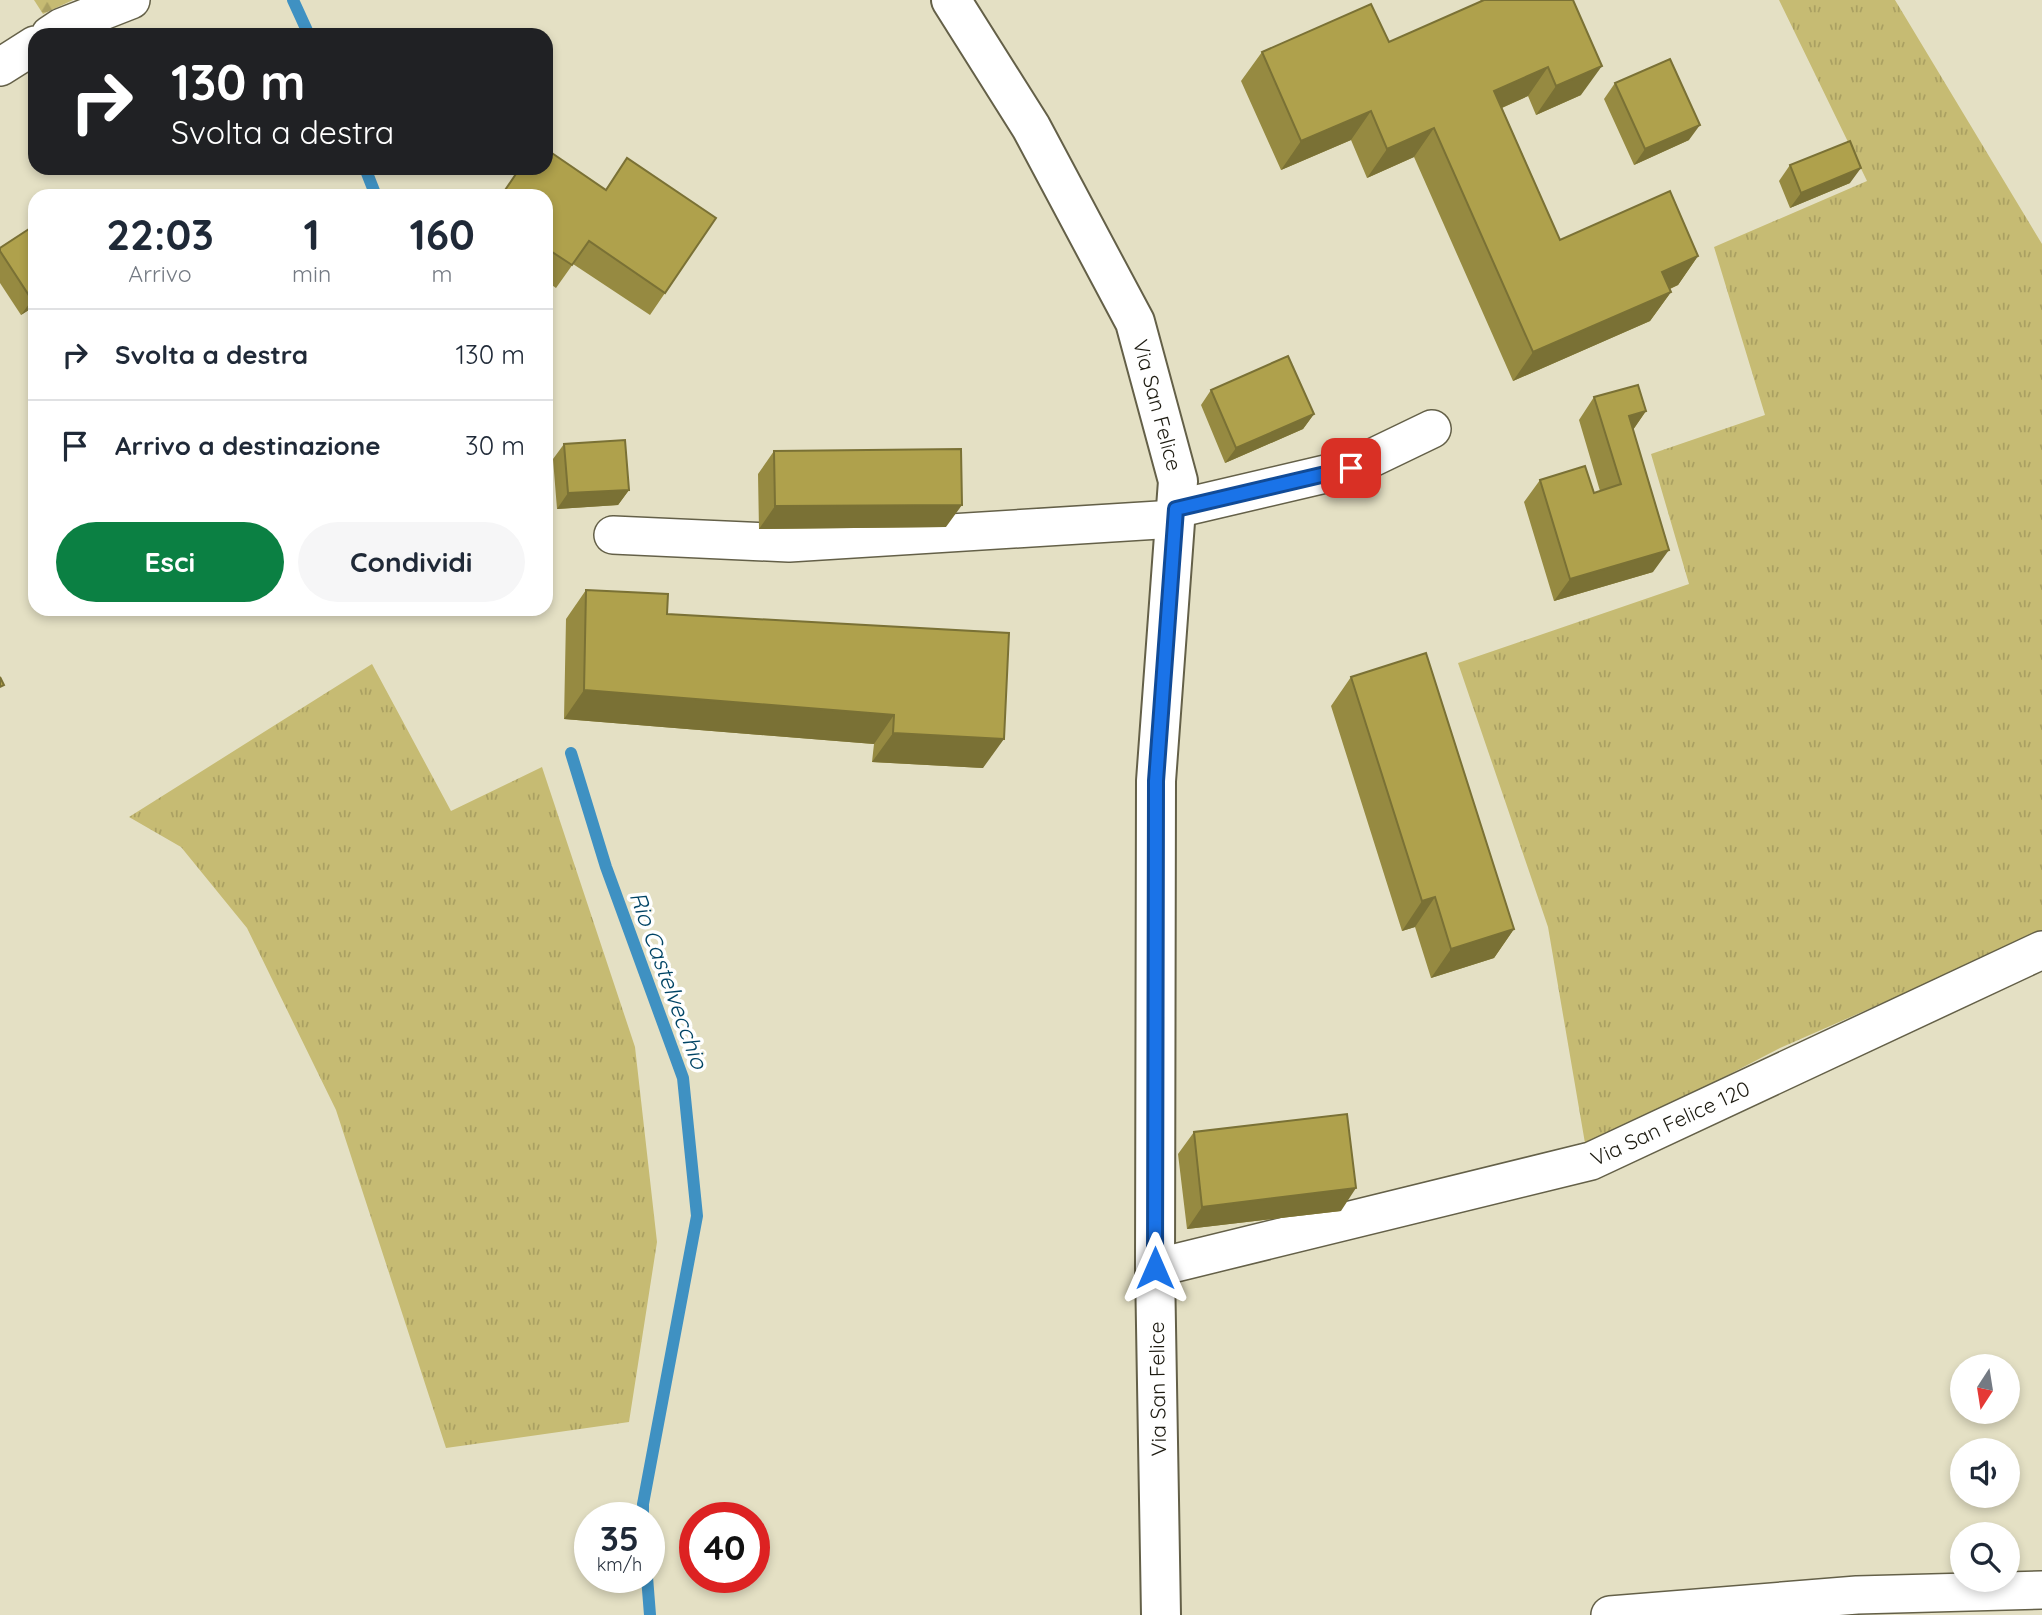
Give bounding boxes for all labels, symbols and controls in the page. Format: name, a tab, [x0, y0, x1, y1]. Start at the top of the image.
text: 130 m	[171, 51, 305, 112]
icon: right	[56, 56, 147, 147]
text: Svolta a destra	[171, 112, 394, 152]
text: 22:03	[106, 208, 214, 261]
text: 1	[303, 208, 320, 261]
text: 160	[409, 208, 475, 261]
text: Arrivo	[128, 259, 192, 288]
text: min	[292, 259, 331, 288]
text: m	[432, 259, 453, 288]
icon: right	[56, 336, 94, 374]
street label: Via San Felice	[1128, 337, 1188, 473]
text: Svolta a destra	[115, 338, 308, 371]
text: 130 m	[455, 338, 525, 371]
icon: arrive	[56, 427, 94, 465]
text: Arrivo a destinazione	[115, 429, 381, 462]
text: 30 m	[465, 429, 525, 462]
pin	[1321, 438, 1381, 498]
icon: arrive	[1332, 449, 1370, 487]
button: Esci	[56, 522, 284, 602]
button: Condividi	[298, 522, 525, 602]
water label: Rio Castelvecchio	[623, 887, 715, 1074]
street label: Via San Felice 120	[1586, 1075, 1754, 1171]
position arrow	[1118, 1231, 1192, 1305]
street label: Via San Felice	[1143, 1321, 1171, 1457]
north arrow	[1950, 1354, 2020, 1424]
map controls	[1950, 1354, 2020, 1592]
button: sound	[1950, 1438, 2020, 1508]
speed limit sign: 40	[679, 1502, 770, 1593]
text: 35	[600, 1516, 639, 1560]
button: search	[1950, 1522, 2020, 1592]
text: km/h	[597, 1553, 642, 1576]

